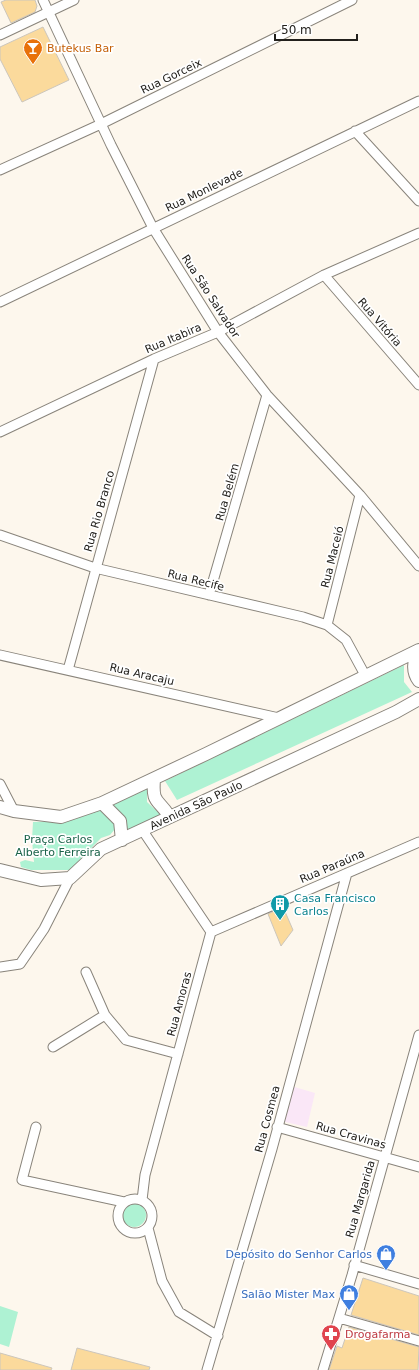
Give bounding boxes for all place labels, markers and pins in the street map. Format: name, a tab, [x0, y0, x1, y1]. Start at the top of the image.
bar icon: Butekus Bar	[22, 37, 44, 65]
place label: Butekus Bar	[47, 42, 114, 55]
place label: Casa Francisco Carlos	[294, 892, 376, 918]
building icon: Casa Francisco Carlos	[269, 893, 291, 921]
shop icon: Depósito do Senhor Carlos	[375, 1243, 397, 1271]
place label: Depósito do Senhor Carlos	[226, 1248, 372, 1261]
shop icon: Salão Mister Max	[338, 1283, 360, 1311]
place label: Salão Mister Max	[241, 1288, 335, 1301]
pharmacy icon: Drogafarma	[320, 1323, 342, 1351]
place label: Drogafarma	[345, 1328, 411, 1341]

